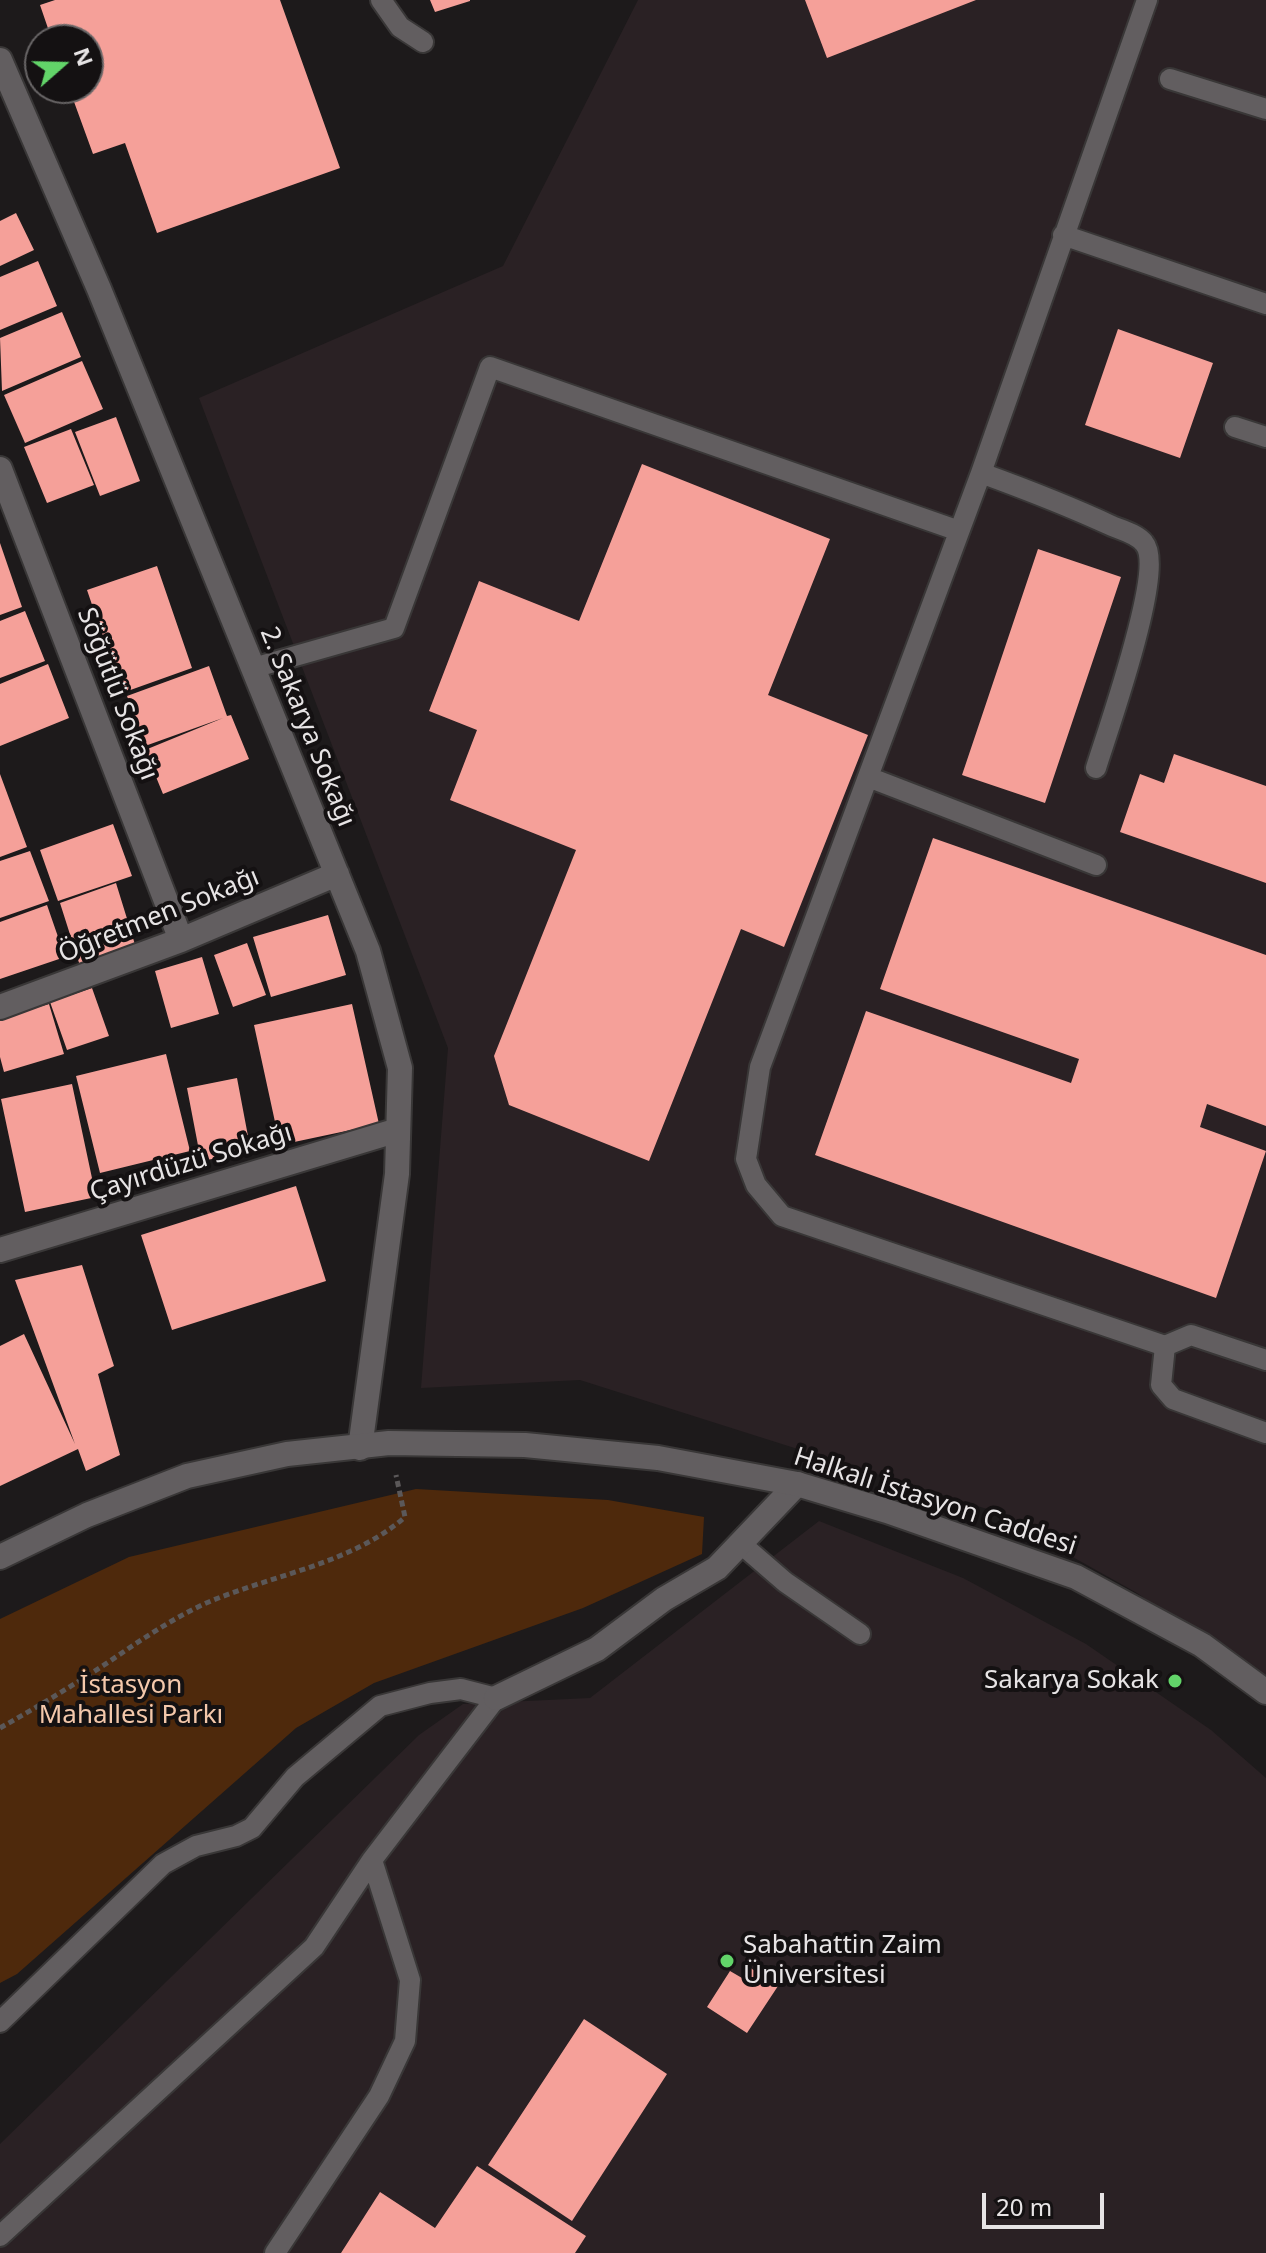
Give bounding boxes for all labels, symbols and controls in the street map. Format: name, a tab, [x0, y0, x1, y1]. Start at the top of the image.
north arrow	[24, 24, 104, 104]
text: N	[68, 43, 102, 70]
street label: Söğütlü Sokağı	[70, 603, 164, 785]
street label: 2. Sakarya Sokağı	[253, 623, 361, 831]
street label: Öğretmen Sokağı	[54, 862, 264, 970]
street label: Çayırdüzü Sokağı	[86, 1117, 296, 1209]
street label: Halkalı İstasyon Caddesi	[790, 1441, 1080, 1563]
place label: Sakarya Sokak	[984, 1665, 1159, 1697]
park label: İstasyon Mahallesi Parkı	[39, 1670, 223, 1732]
marker: Sakarya Sokak	[1166, 1672, 1184, 1690]
place label: Sabahattin Zaim Üniversitesi	[743, 1930, 942, 1992]
marker: Sabahattin Zaim Üniversitesi	[718, 1952, 736, 1970]
scale bar	[986, 2177, 1108, 2227]
text: 20 m	[996, 2190, 1052, 2223]

